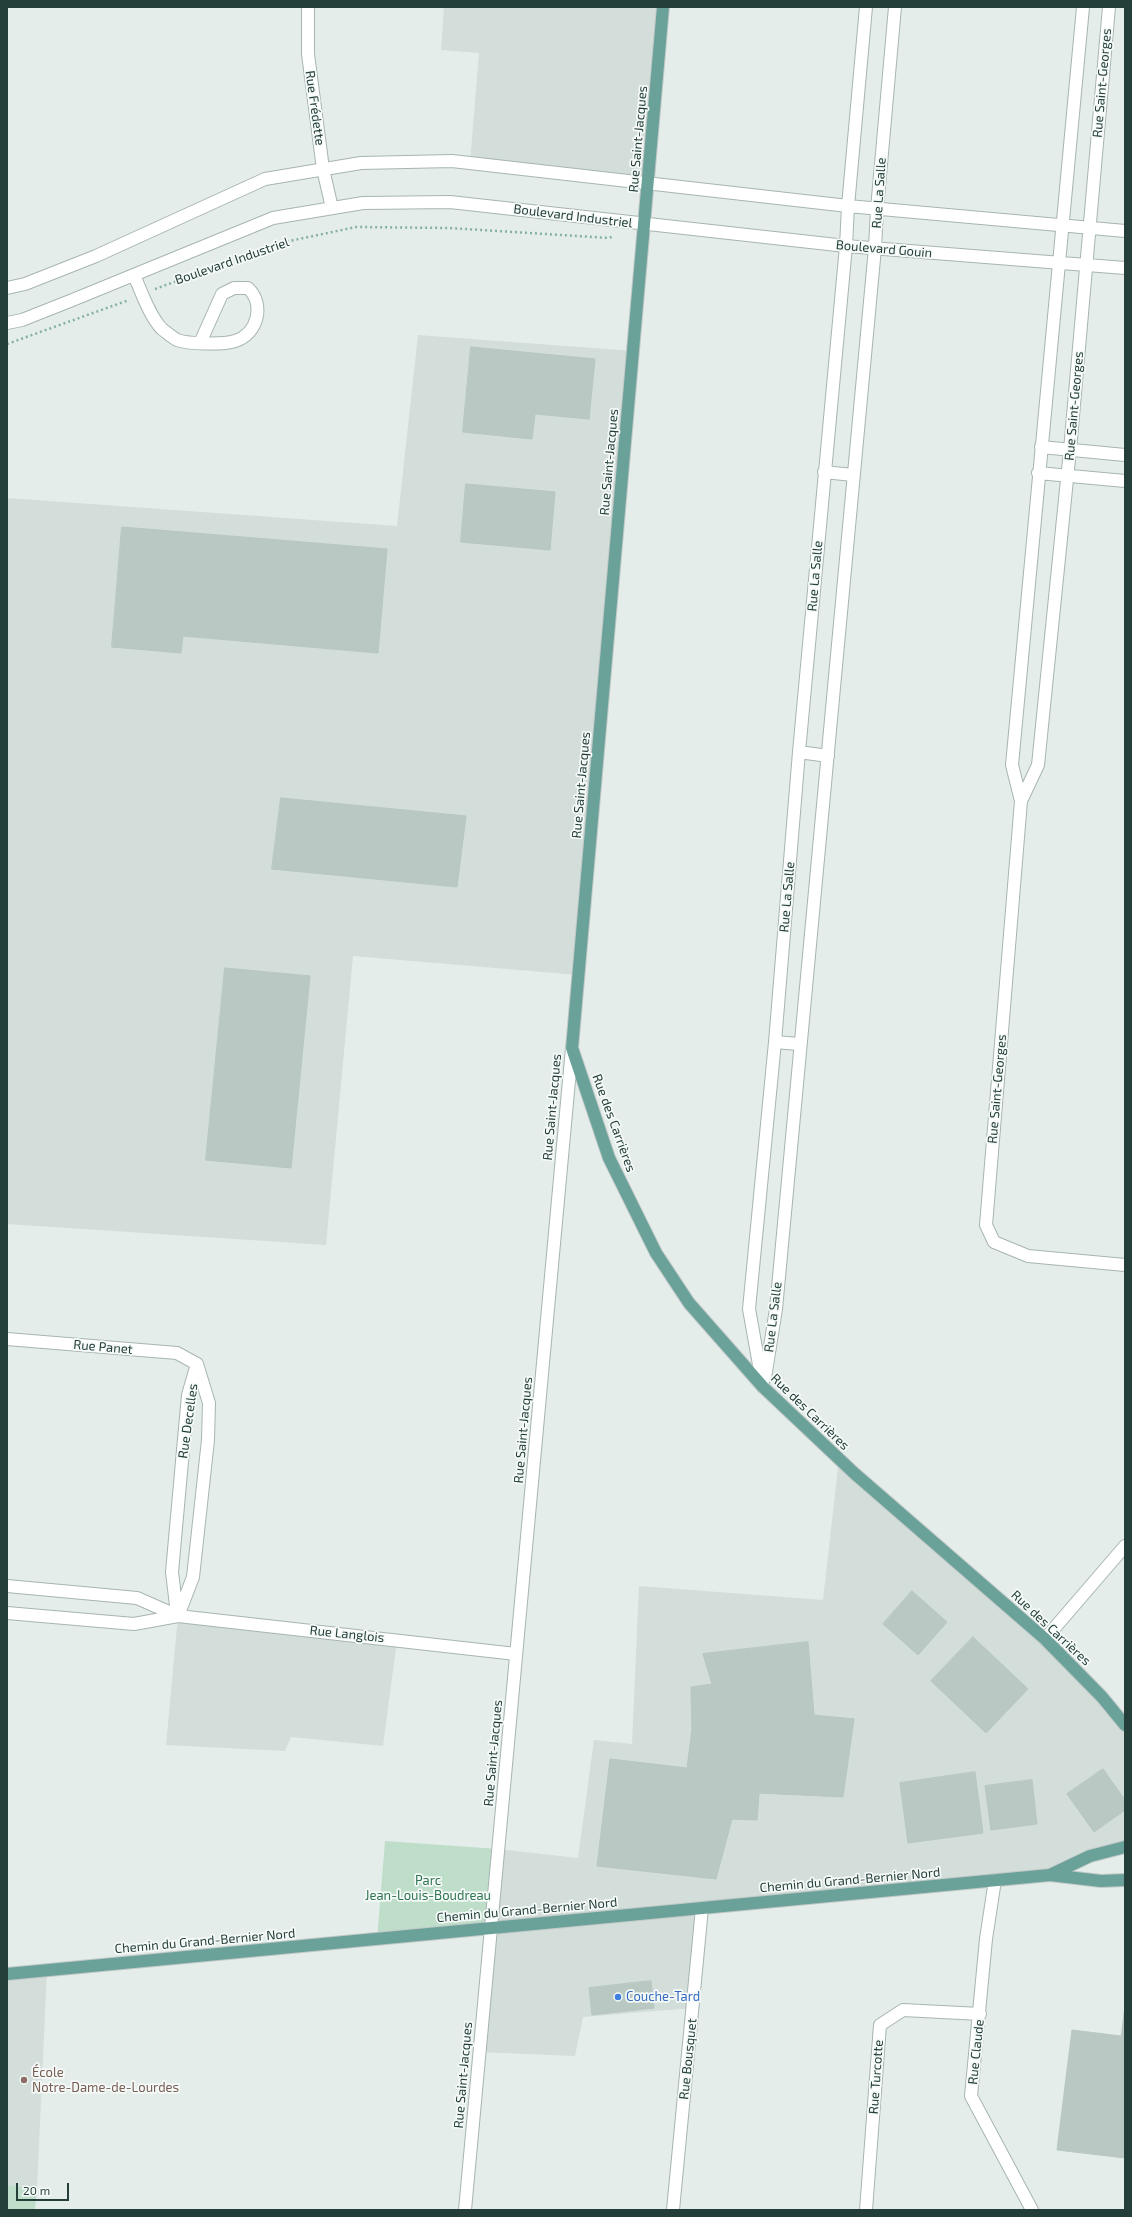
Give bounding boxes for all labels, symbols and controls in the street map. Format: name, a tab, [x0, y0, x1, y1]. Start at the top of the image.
street label: Rue Saint-Georges	[1089, 28, 1115, 138]
street label: Rue Frédette	[302, 70, 328, 146]
street label: Rue Saint-Jacques	[626, 85, 650, 193]
street label: Rue La Salle	[869, 157, 889, 229]
street label: Boulevard Industriel	[513, 201, 633, 231]
street label: Boulevard Industriel	[173, 234, 291, 288]
street label: Boulevard Gouin	[835, 237, 933, 261]
street label: Rue Saint-Georges	[1061, 351, 1087, 461]
street label: Rue Saint-Jacques	[597, 408, 621, 516]
street label: Rue La Salle	[804, 540, 826, 612]
street label: Rue Saint-Jacques	[569, 731, 593, 839]
street label: Rue La Salle	[776, 861, 798, 933]
street label: Rue Saint-Georges	[984, 1034, 1010, 1144]
street label: Rue Saint-Jacques	[540, 1053, 564, 1161]
street label: Rue des Carrières	[589, 1072, 639, 1174]
street label: Rue La Salle	[761, 1281, 785, 1353]
street label: Rue Panet	[73, 1337, 133, 1357]
street label: Rue des Carrières	[768, 1371, 852, 1453]
street label: Rue Saint-Jacques	[511, 1376, 535, 1484]
street label: Rue Decelles	[175, 1383, 201, 1459]
street label: Rue des Carrières	[1008, 1587, 1094, 1669]
street label: Rue Langlois	[309, 1622, 385, 1646]
street label: Rue Saint-Jacques	[481, 1699, 505, 1807]
street label: Chemin du Grand-Bernier Nord	[759, 1864, 941, 1896]
park label: Parc Jean-Louis-Boudreau	[365, 1873, 491, 1904]
street label: Chemin du Grand-Bernier Nord	[436, 1894, 618, 1926]
street label: Chemin du Grand-Bernier Nord	[114, 1925, 296, 1957]
place label: Couche-Tard	[626, 1989, 700, 2005]
marker: Couche-Tard	[613, 1992, 623, 2002]
street label: Rue Bousquet	[676, 2018, 700, 2100]
street label: Rue Claude	[965, 2019, 987, 2085]
street label: Rue Saint-Jacques	[451, 2021, 475, 2129]
street label: Rue Turcotte	[866, 2039, 886, 2115]
place label: École Notre-Dame-de-Lourdes	[32, 2065, 179, 2096]
marker: École Notre-Dame-de-Lourdes	[19, 2075, 29, 2085]
scale bar	[18, 2175, 71, 2201]
text: 20 m	[23, 2183, 50, 2197]

